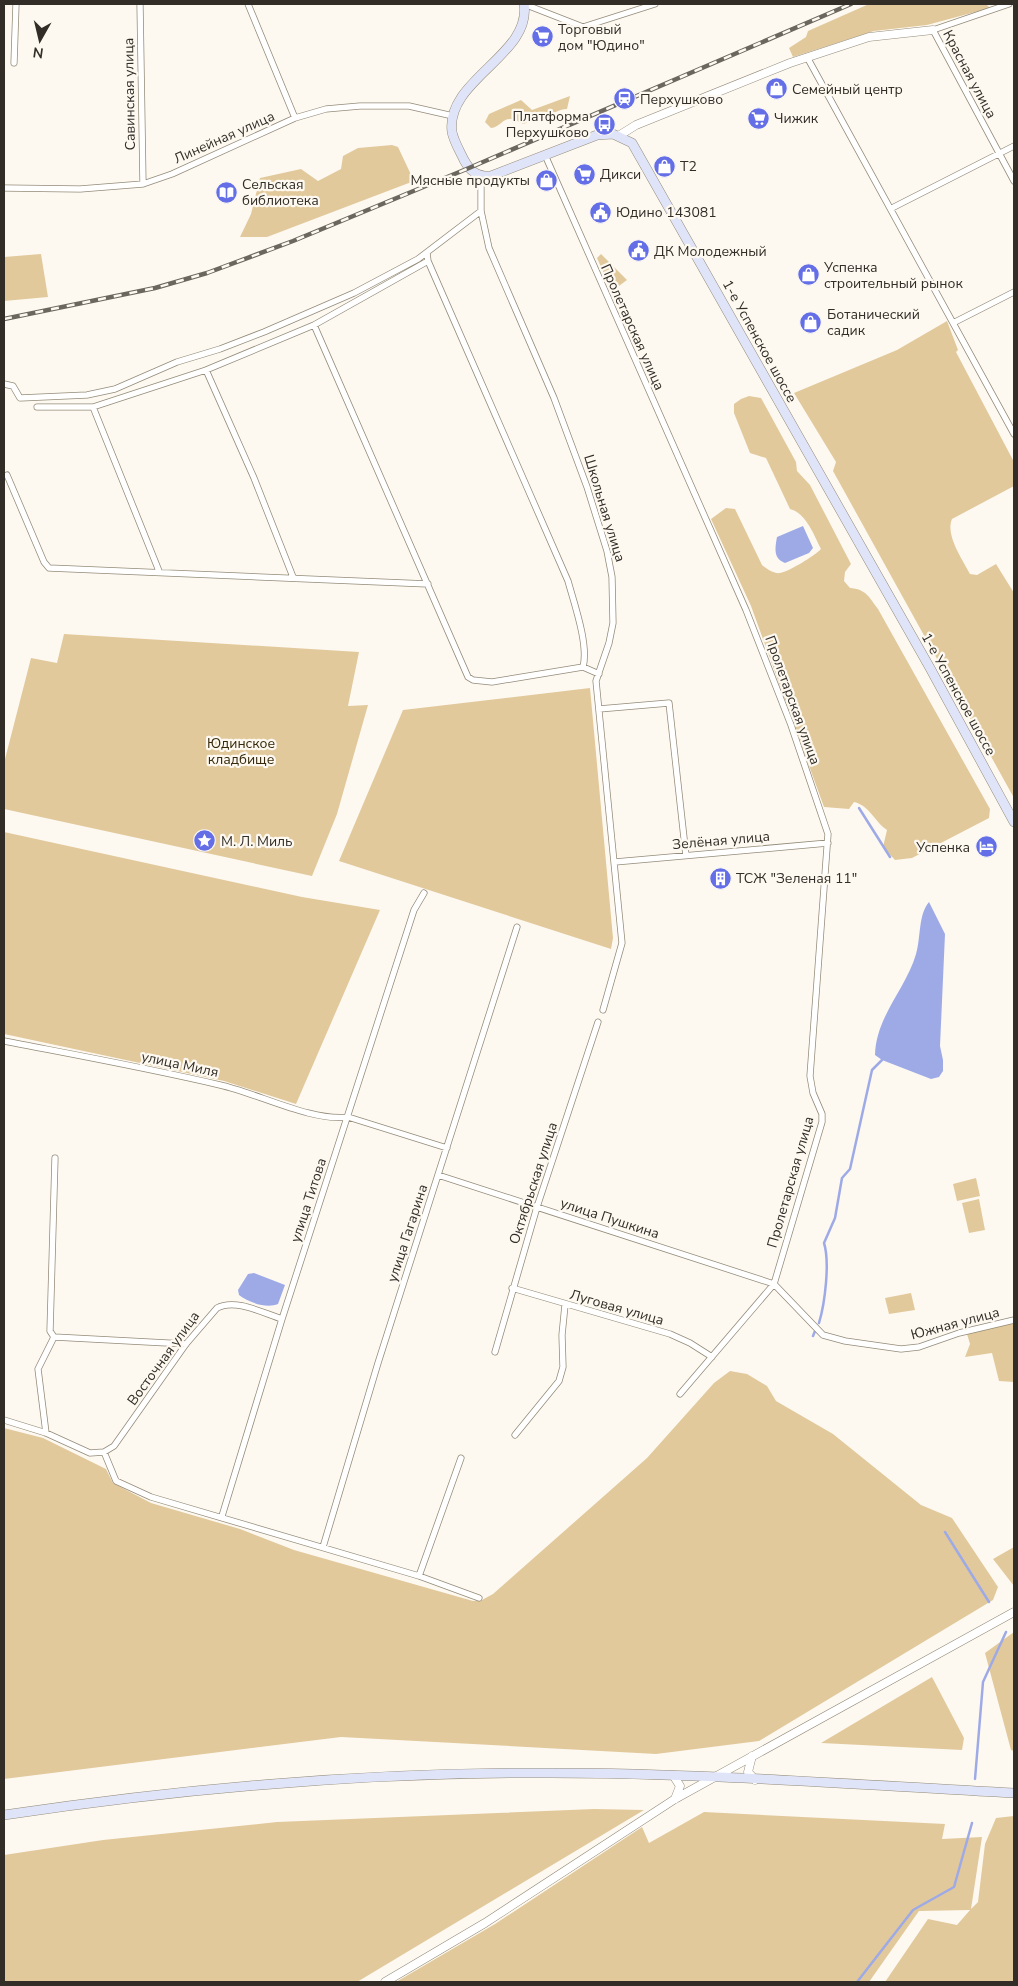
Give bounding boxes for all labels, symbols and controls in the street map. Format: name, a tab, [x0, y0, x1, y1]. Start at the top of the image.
north arrow	[15, 15, 65, 65]
place label: Торговый дом "Юдино"	[558, 20, 645, 55]
supermarket icon: Торговый дом "Юдино"	[530, 25, 554, 49]
street label: Красная улица	[938, 27, 1001, 122]
street label: Савинская улица	[119, 38, 140, 150]
text: N	[32, 42, 45, 63]
shop icon: Семейный центр	[764, 77, 788, 101]
place label: Семейный центр	[792, 80, 903, 99]
station icon: Перхушково	[612, 87, 636, 111]
place label: Перхушково	[640, 90, 723, 109]
supermarket icon: Чижик	[746, 106, 770, 130]
street label: Линейная улица	[171, 107, 278, 168]
place label: Платформа Перхушково	[506, 107, 589, 142]
place label: Чижик	[774, 109, 819, 128]
bus stop icon: Платформа Перхушково	[593, 112, 617, 136]
shop icon: T2	[652, 154, 676, 178]
place label: T2	[680, 157, 697, 176]
supermarket icon: Дикси	[572, 162, 596, 186]
place label: Дикси	[600, 165, 641, 184]
shop icon: Мясные продукты	[534, 168, 558, 192]
place label: Мясные продукты	[410, 171, 530, 190]
place label: Сельская библиотека	[242, 175, 319, 210]
library icon: Сельская библиотека	[214, 180, 238, 204]
public building icon: Юдино 143081	[588, 200, 612, 224]
place label: Юдино 143081	[616, 203, 717, 222]
public building icon: ДК Молодежный	[626, 239, 650, 263]
place label: ДК Молодежный	[654, 242, 767, 261]
place label: Успенка строительный рынок	[823, 258, 963, 293]
street label: Пролетарская улица	[596, 261, 669, 393]
shop icon: Успенка строительный рынок	[796, 263, 820, 287]
street label: 1-е Успенское шоссе	[718, 276, 801, 406]
place label: Ботанический садик	[827, 305, 920, 340]
shop icon: Ботанический садик	[799, 310, 823, 334]
street label: Школьная улица	[579, 452, 630, 564]
street label: 1-е Успенское шоссе	[917, 629, 1000, 759]
street label: Пролетарская улица	[760, 633, 825, 767]
park label: Юдинское кладбище	[207, 734, 275, 769]
street label: Зелёная улица	[671, 827, 771, 854]
place icon: М. Л. Миль	[193, 829, 217, 853]
place label: М. Л. Миль	[221, 832, 293, 851]
hotel icon: Успенка	[974, 835, 998, 859]
place label: Успенка	[915, 838, 970, 857]
building icon: ТСЖ "Зеленая 11"	[708, 866, 732, 890]
place label: ТСЖ "Зеленая 11"	[736, 869, 857, 888]
street label: улица Миля	[140, 1047, 220, 1082]
street label: Пролетарская улица	[763, 1114, 818, 1250]
street label: Октябрьская улица	[505, 1120, 562, 1247]
street label: улица Титова	[286, 1156, 331, 1245]
street label: улица Гагарина	[383, 1182, 432, 1284]
street label: улица Пушкина	[558, 1194, 662, 1243]
street label: Луговая улица	[568, 1285, 666, 1330]
street label: Южная улица	[909, 1303, 1002, 1344]
street label: Восточная улица	[123, 1307, 204, 1409]

